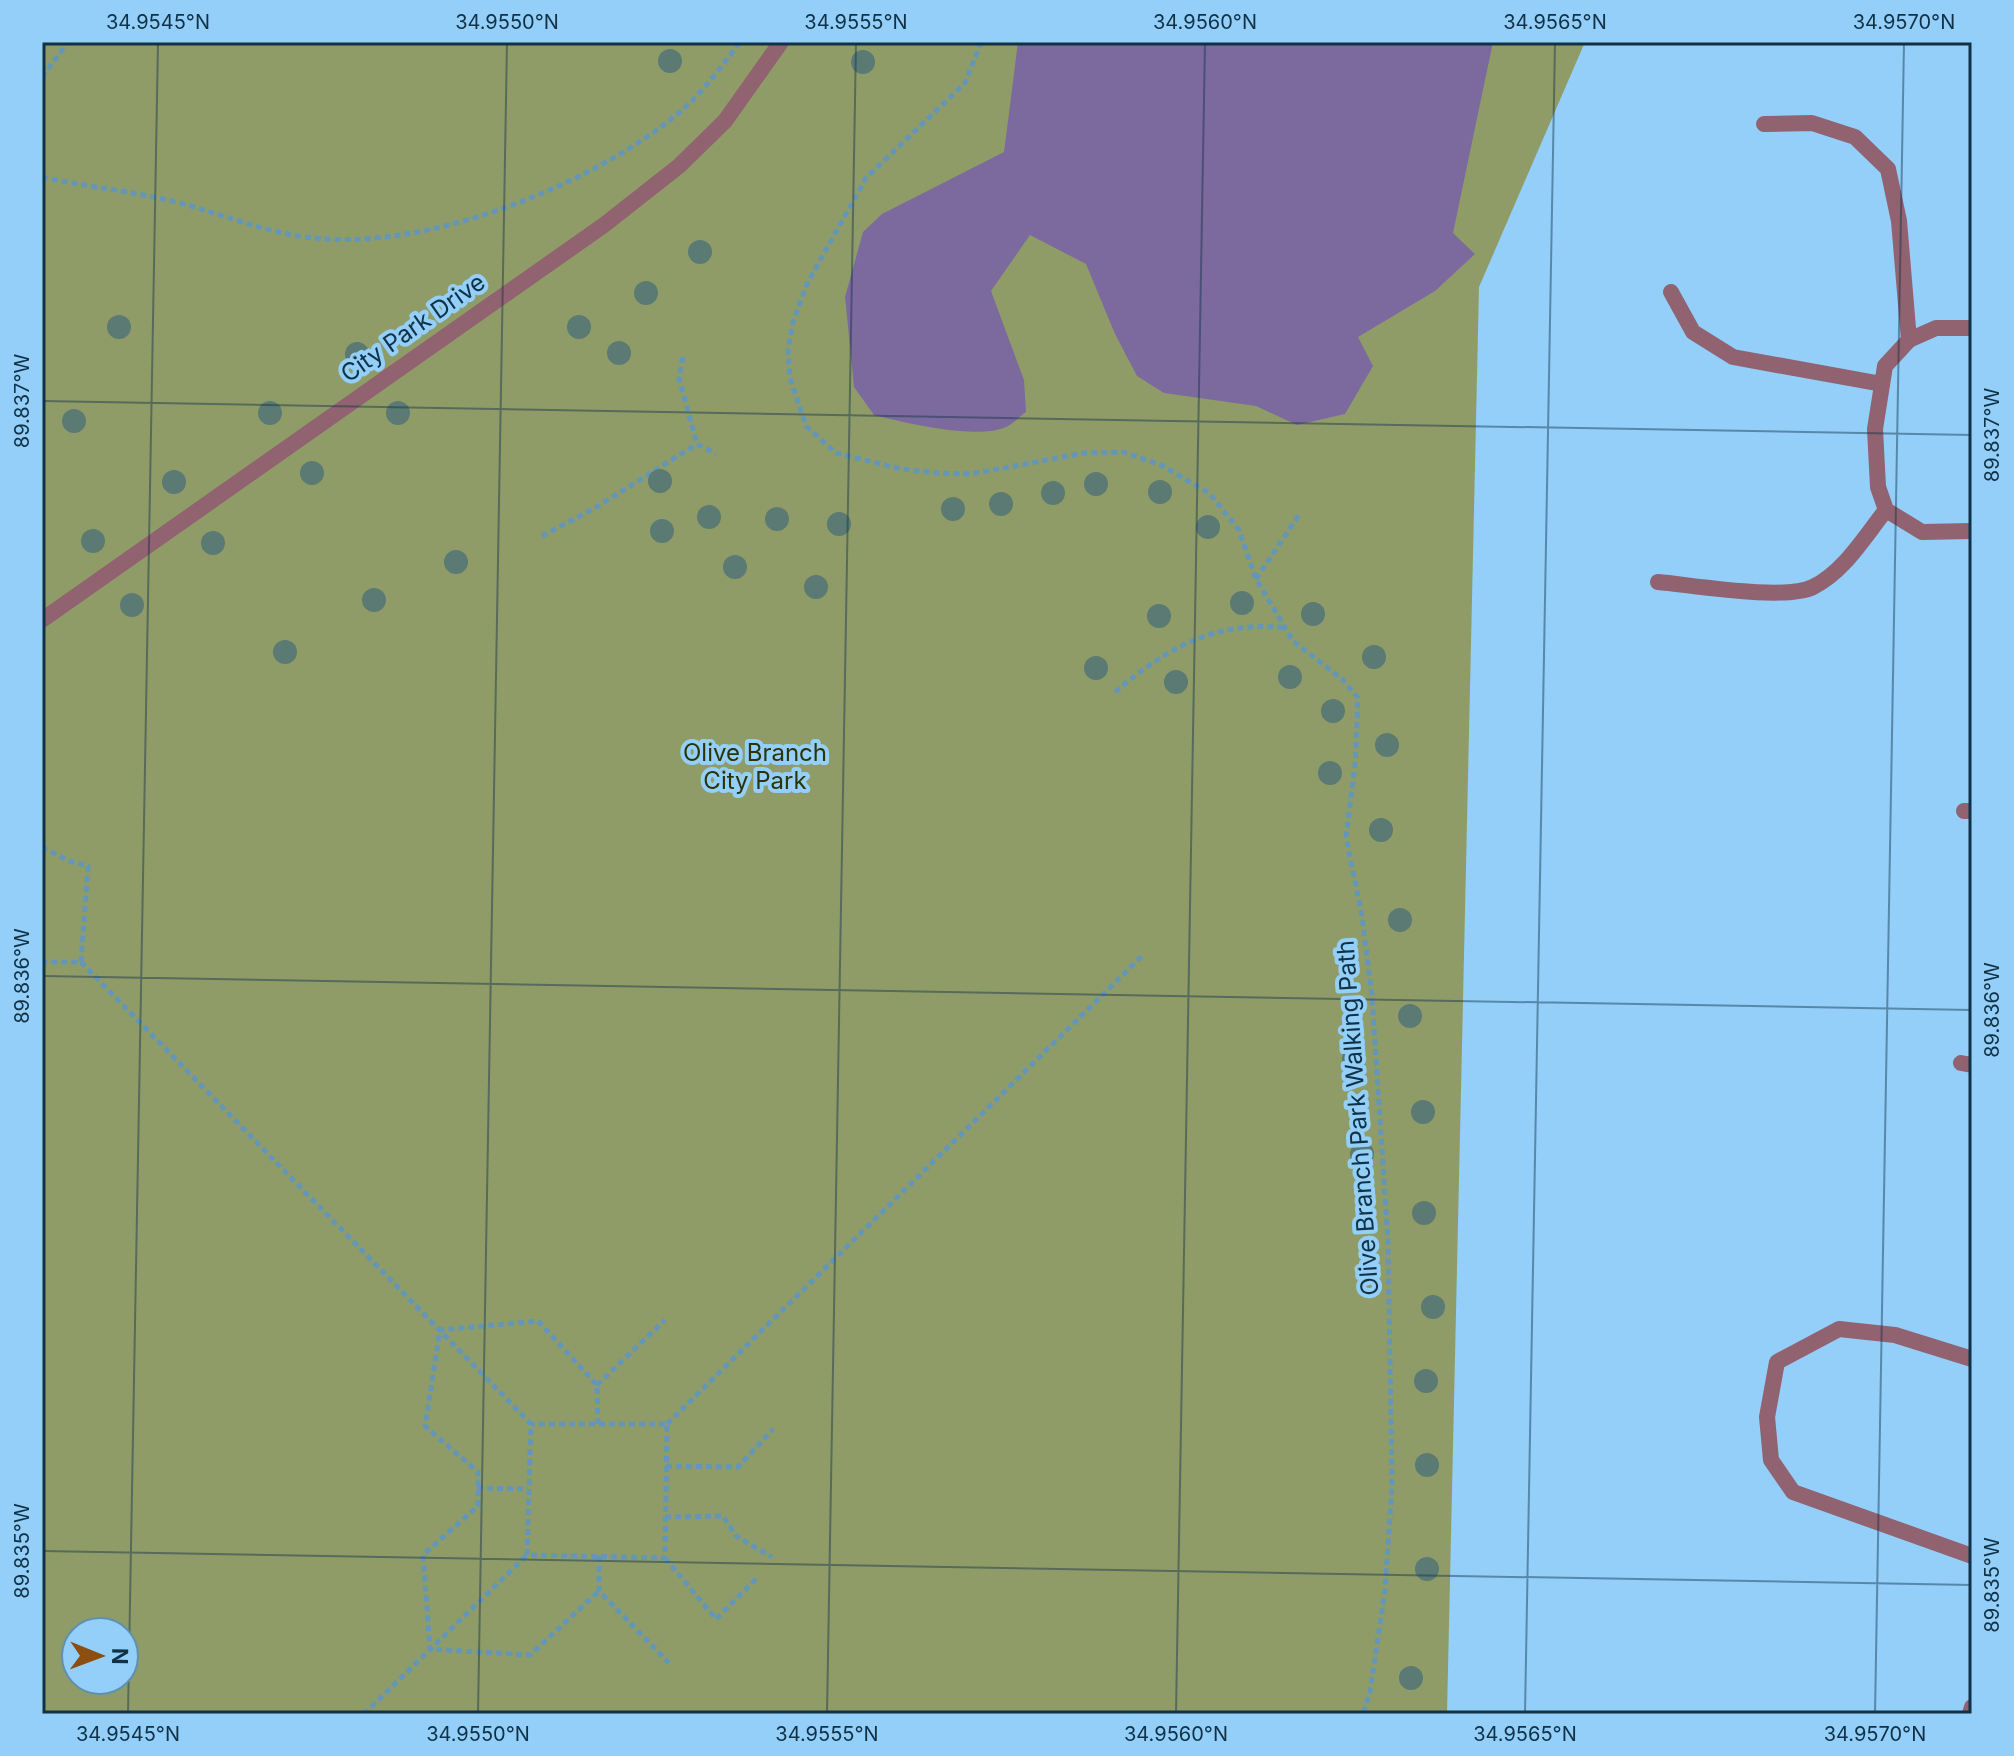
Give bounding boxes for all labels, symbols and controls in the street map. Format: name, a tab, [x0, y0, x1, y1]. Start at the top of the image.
text: 34.9545°N	[106, 10, 210, 34]
text: 34.9550°N	[455, 10, 559, 34]
text: 34.9555°N	[804, 10, 908, 34]
text: 34.9560°N	[1153, 10, 1257, 34]
text: 34.9565°N	[1503, 10, 1607, 34]
text: 34.9570°N	[1853, 10, 1955, 34]
street label: City Park Drive	[335, 267, 490, 388]
text: 89.837°W	[10, 353, 34, 448]
text: 89.837°W	[1980, 387, 2004, 482]
park label: Olive Branch City Park	[683, 738, 827, 795]
text: 89.836°W	[10, 928, 34, 1024]
street label: Olive Branch Park Walking Path	[1331, 939, 1384, 1297]
text: 89.836°W	[1980, 962, 2004, 1058]
text: 89.835°W	[10, 1503, 34, 1599]
text: 89.835°W	[1980, 1537, 2004, 1633]
north arrow	[60, 1616, 140, 1696]
text: N	[107, 1648, 133, 1665]
text: 34.9545°N	[76, 1722, 180, 1746]
text: 34.9550°N	[426, 1722, 530, 1746]
text: 34.9555°N	[775, 1722, 879, 1746]
text: 34.9560°N	[1124, 1722, 1228, 1746]
text: 34.9565°N	[1473, 1722, 1577, 1746]
text: 34.9570°N	[1824, 1722, 1926, 1746]

